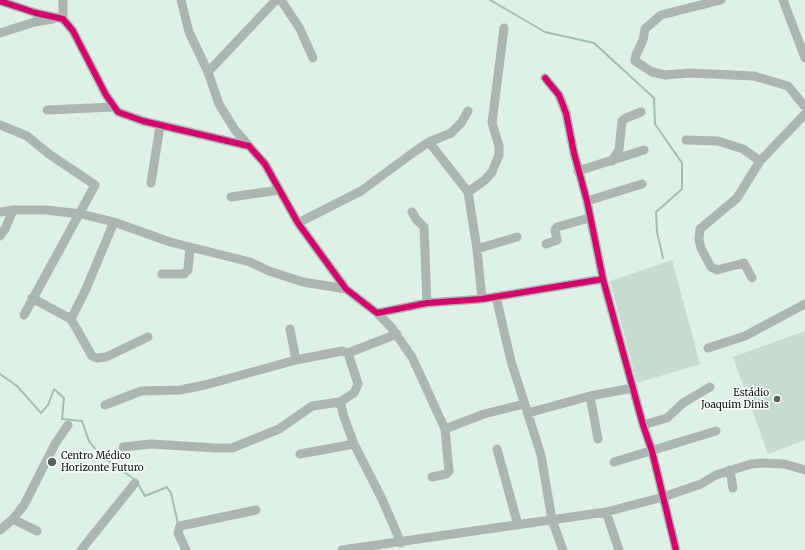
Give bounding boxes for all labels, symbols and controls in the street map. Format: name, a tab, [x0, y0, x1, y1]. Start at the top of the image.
place label: Estádio Joaquim Dinis	[701, 387, 769, 410]
marker: Estádio Joaquim Dinis	[772, 394, 782, 404]
place label: Centro Médico Horizonte Futuro	[61, 450, 144, 474]
marker: Centro Médico Horizonte Futuro	[46, 456, 58, 468]

